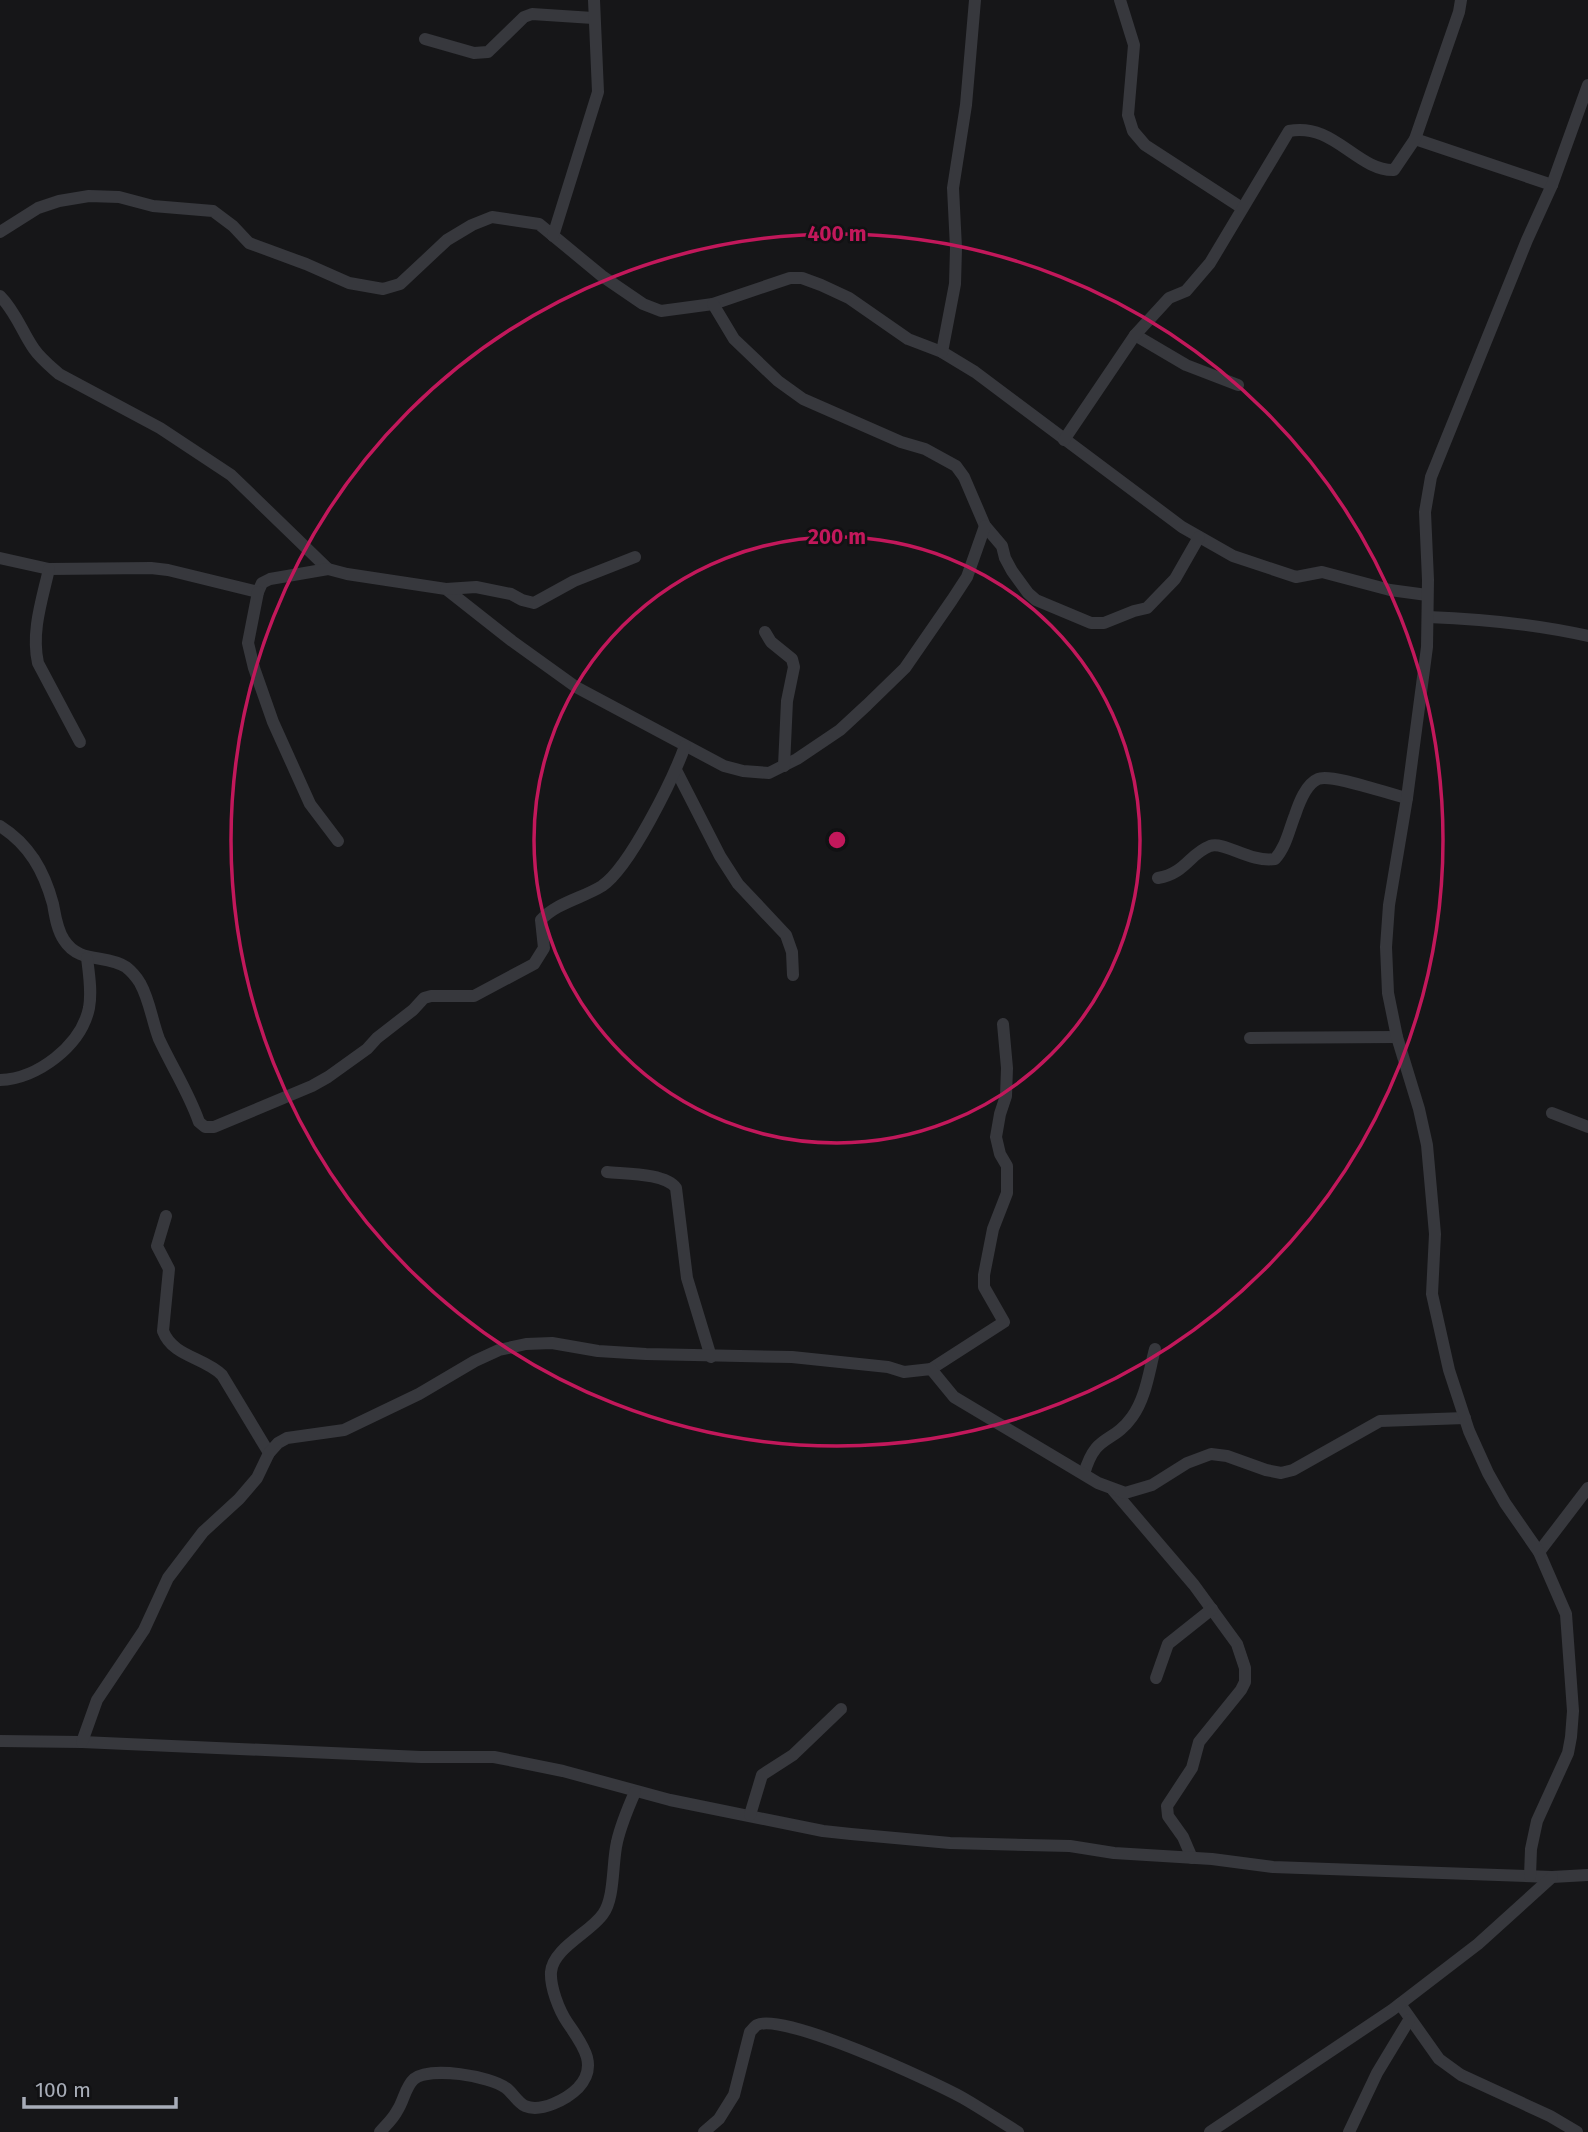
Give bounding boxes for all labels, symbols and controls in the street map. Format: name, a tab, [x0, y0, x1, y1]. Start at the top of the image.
text: 400 m	[807, 221, 867, 247]
text: 200 m	[808, 524, 866, 550]
centre of rings	[825, 828, 849, 852]
scale bar	[24, 2066, 177, 2110]
text: 100 m	[35, 2077, 91, 2103]

